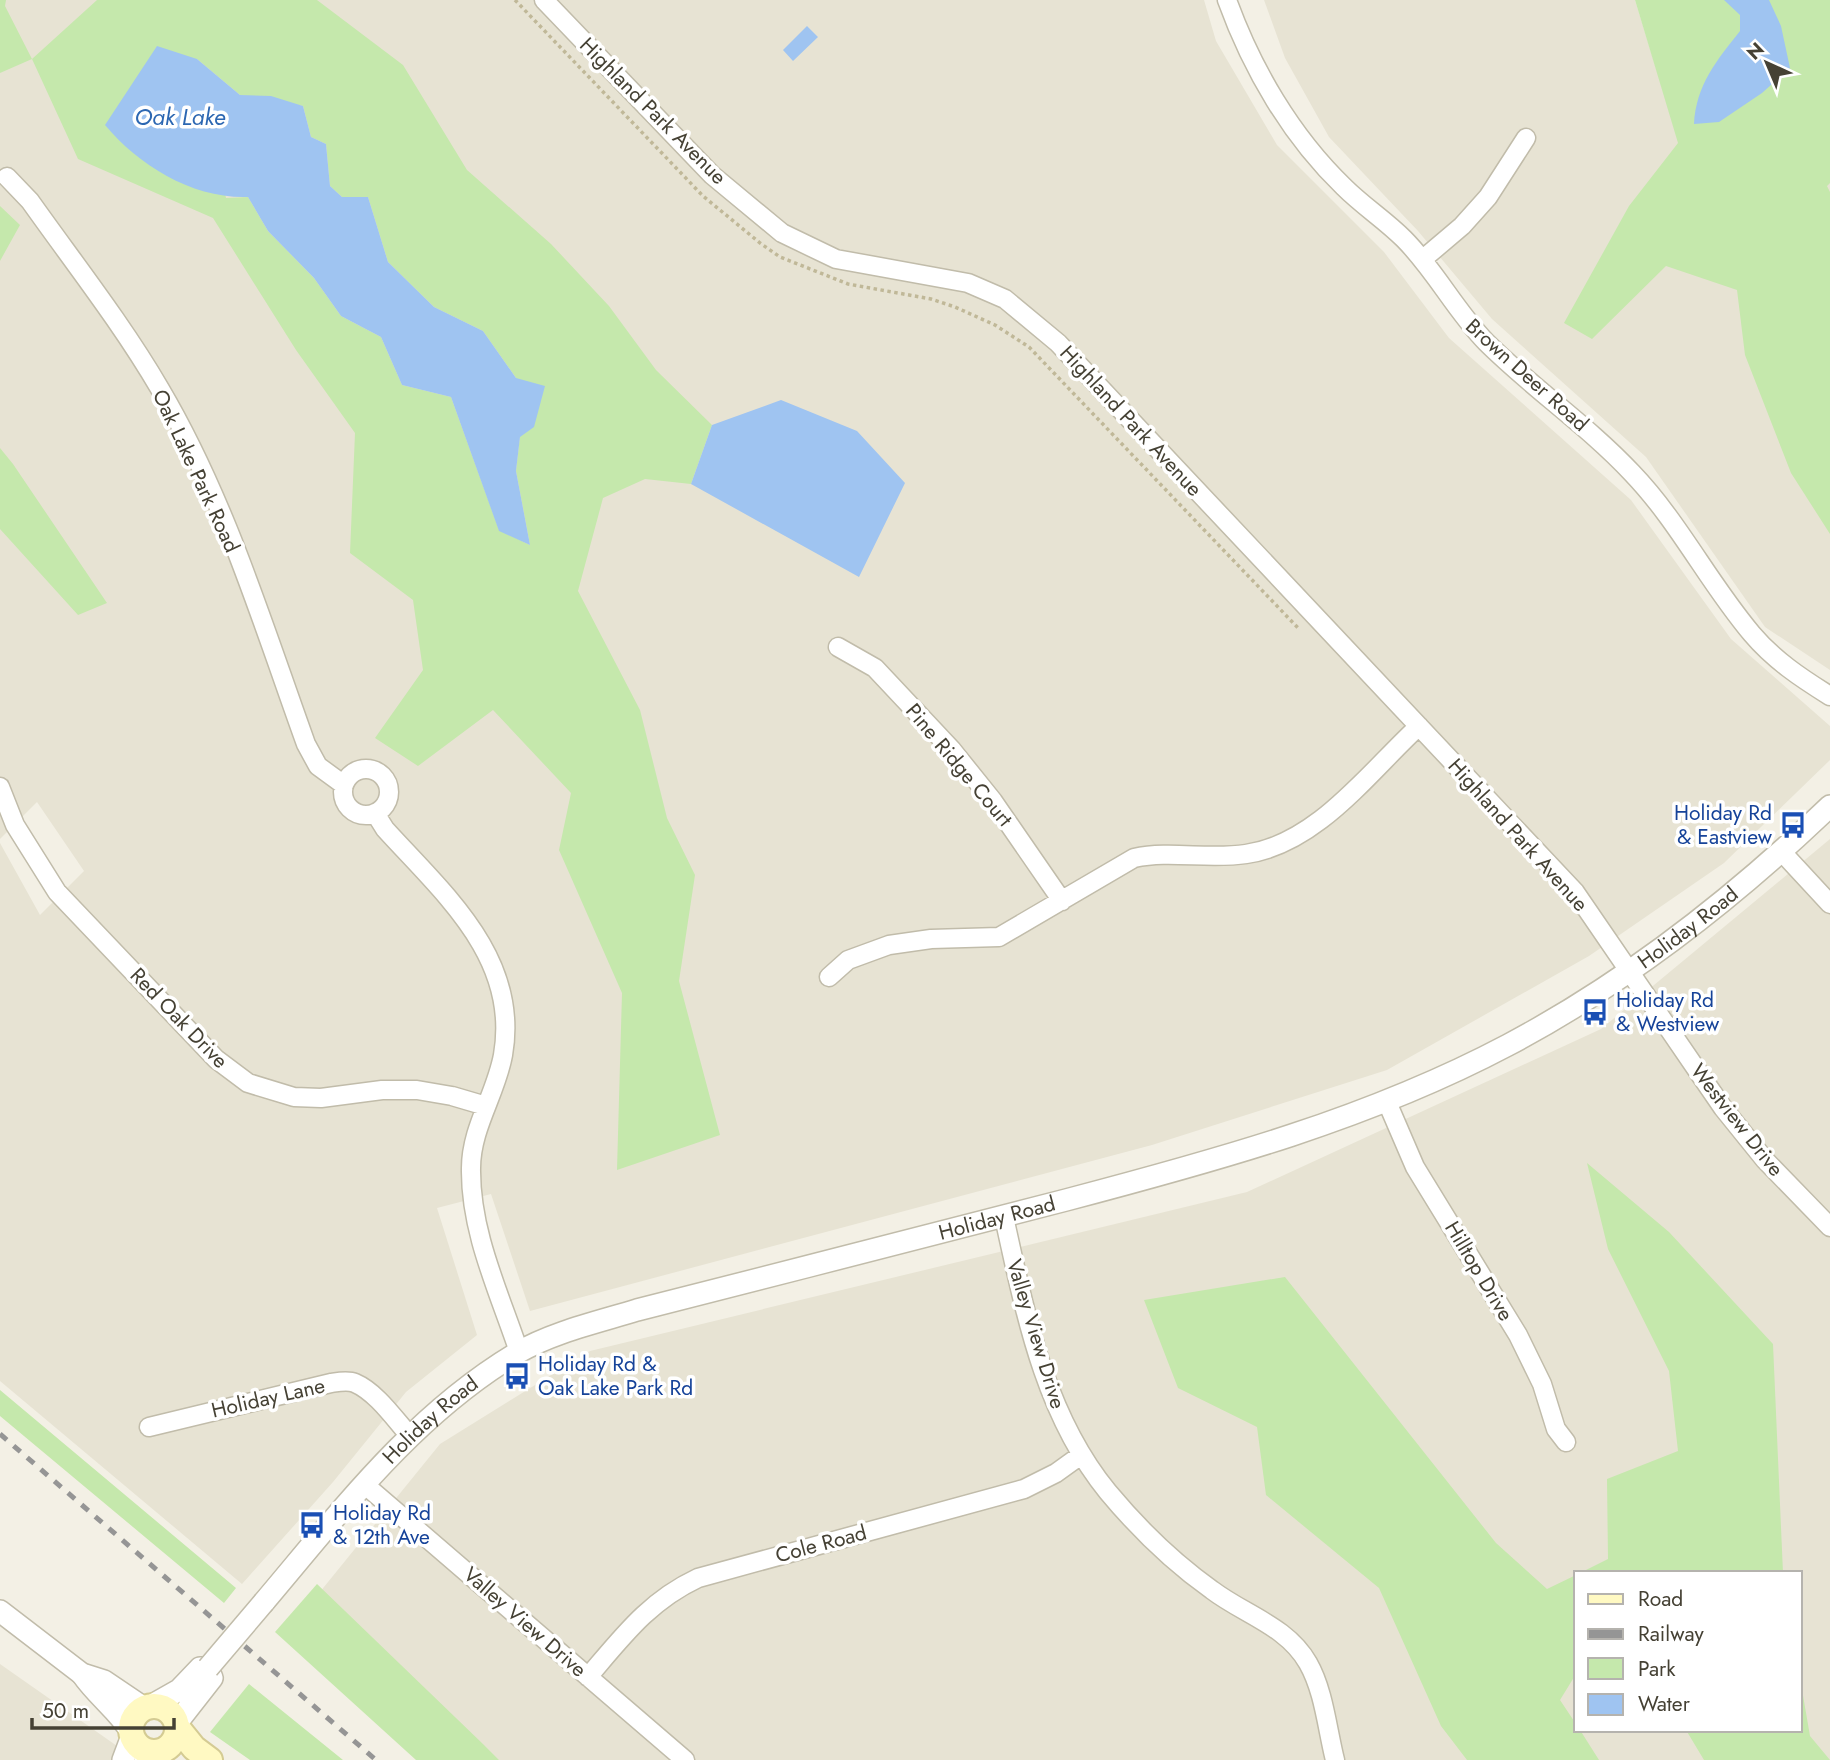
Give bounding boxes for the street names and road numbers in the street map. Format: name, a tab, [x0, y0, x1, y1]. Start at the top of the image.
street label: Highland Park Avenue	[573, 31, 733, 191]
street label: Brown Deer Road	[1459, 312, 1595, 438]
street label: Highland Park Avenue	[1053, 339, 1209, 503]
street label: Oak Lake Park Road	[145, 385, 247, 557]
street label: Pine Ridge Court	[898, 697, 1020, 833]
street label: Highland Park Avenue	[1441, 752, 1595, 918]
street label: Holiday Road	[1631, 879, 1745, 976]
street label: Red Oak Drive	[123, 961, 235, 1075]
street label: Westview Drive	[1683, 1057, 1791, 1183]
street label: Holiday Road	[935, 1188, 1059, 1248]
street label: Hilltop Drive	[1437, 1215, 1521, 1327]
street label: Valley View Drive	[999, 1256, 1073, 1412]
street label: Holiday Road	[376, 1369, 484, 1471]
street label: Holiday Lane	[208, 1370, 328, 1426]
street label: Cole Road	[772, 1517, 870, 1571]
street label: Valley View Drive	[457, 1560, 593, 1684]

